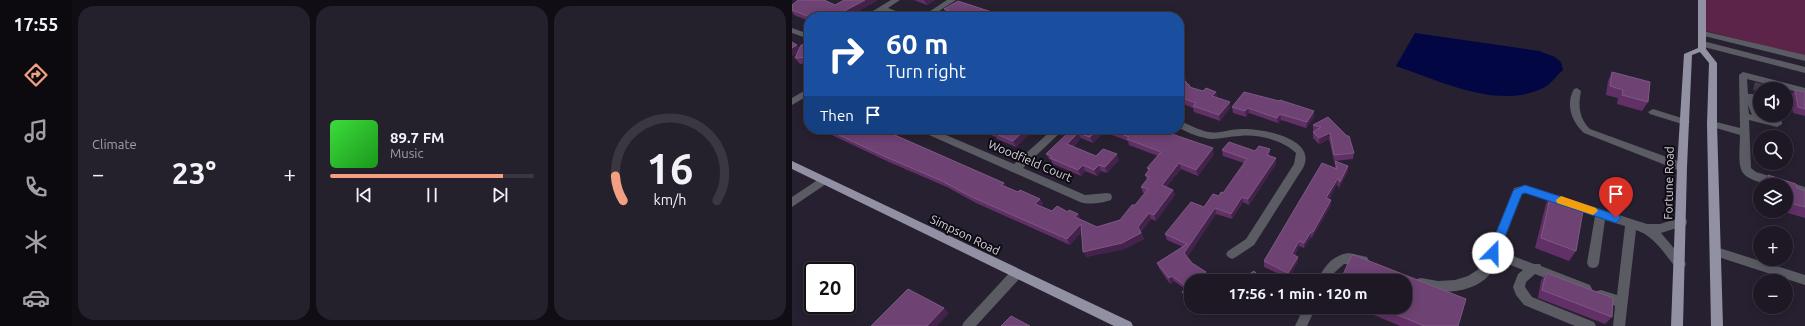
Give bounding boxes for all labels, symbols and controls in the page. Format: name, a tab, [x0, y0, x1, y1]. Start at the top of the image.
text: 17:55	[13, 14, 59, 34]
icon: right	[820, 28, 872, 80]
text: 60 m	[886, 28, 948, 59]
icon: directions	[22, 61, 50, 89]
text: Turn right	[886, 61, 966, 81]
map controls	[1753, 82, 1793, 314]
button: sound	[1753, 82, 1793, 122]
icon: arrive	[862, 104, 884, 126]
text: Then	[820, 107, 854, 124]
icon: music	[22, 117, 50, 145]
text: 89.7 FM	[390, 129, 444, 146]
button: search	[1753, 130, 1793, 170]
text: Climate	[92, 137, 137, 151]
street label: Woodfield Court	[986, 137, 1074, 184]
text: 16	[647, 145, 693, 192]
text: Music	[390, 146, 424, 160]
street label: Fortune Road	[1661, 146, 1676, 220]
text: 23°	[172, 156, 216, 190]
text: −	[92, 161, 104, 186]
text: +	[284, 161, 296, 186]
icon: phone	[22, 173, 50, 201]
pin	[1599, 177, 1633, 218]
button: layers	[1753, 178, 1793, 218]
icon: arrive	[1605, 183, 1627, 205]
icon: previous	[353, 184, 375, 206]
icon: pause	[421, 184, 443, 206]
icon: next	[489, 184, 511, 206]
text: km/h	[654, 192, 686, 208]
street label: Simpson Road	[928, 212, 1002, 257]
button: +	[1753, 226, 1793, 266]
icon: climate	[22, 228, 50, 256]
position arrow	[1472, 232, 1514, 274]
speed limit sign: 20	[804, 262, 856, 314]
button: −	[1753, 274, 1793, 314]
icon: car	[22, 284, 50, 312]
text: 17:56 · 1 min · 120 m	[1229, 285, 1367, 302]

